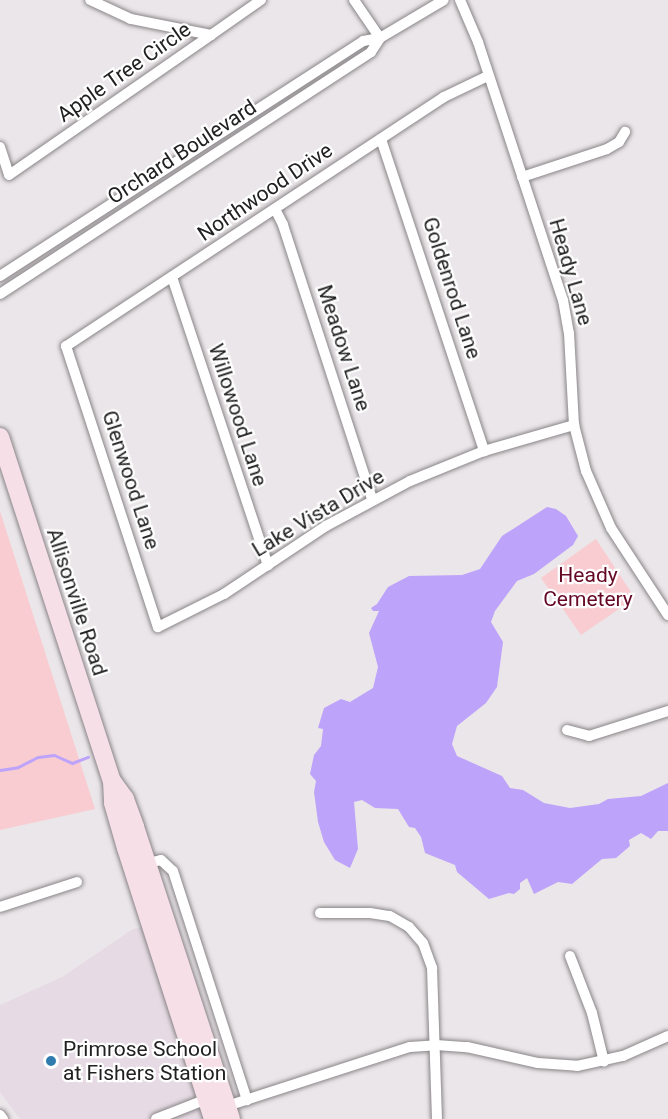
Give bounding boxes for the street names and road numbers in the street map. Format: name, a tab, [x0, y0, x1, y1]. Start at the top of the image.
street label: Apple Tree Circle	[52, 16, 196, 128]
street label: Orchard Boulevard	[103, 95, 261, 209]
street label: Northwood Drive	[193, 138, 337, 246]
street label: Goldenrod Lane	[417, 214, 487, 362]
street label: Heady Lane	[544, 216, 598, 328]
street label: Meadow Lane	[312, 282, 376, 414]
street label: Willowood Lane	[203, 341, 273, 489]
street label: Glenwood Lane	[97, 407, 165, 553]
street label: Lake Vista Drive	[247, 464, 389, 562]
street label: Allisonville Road	[41, 525, 113, 679]

